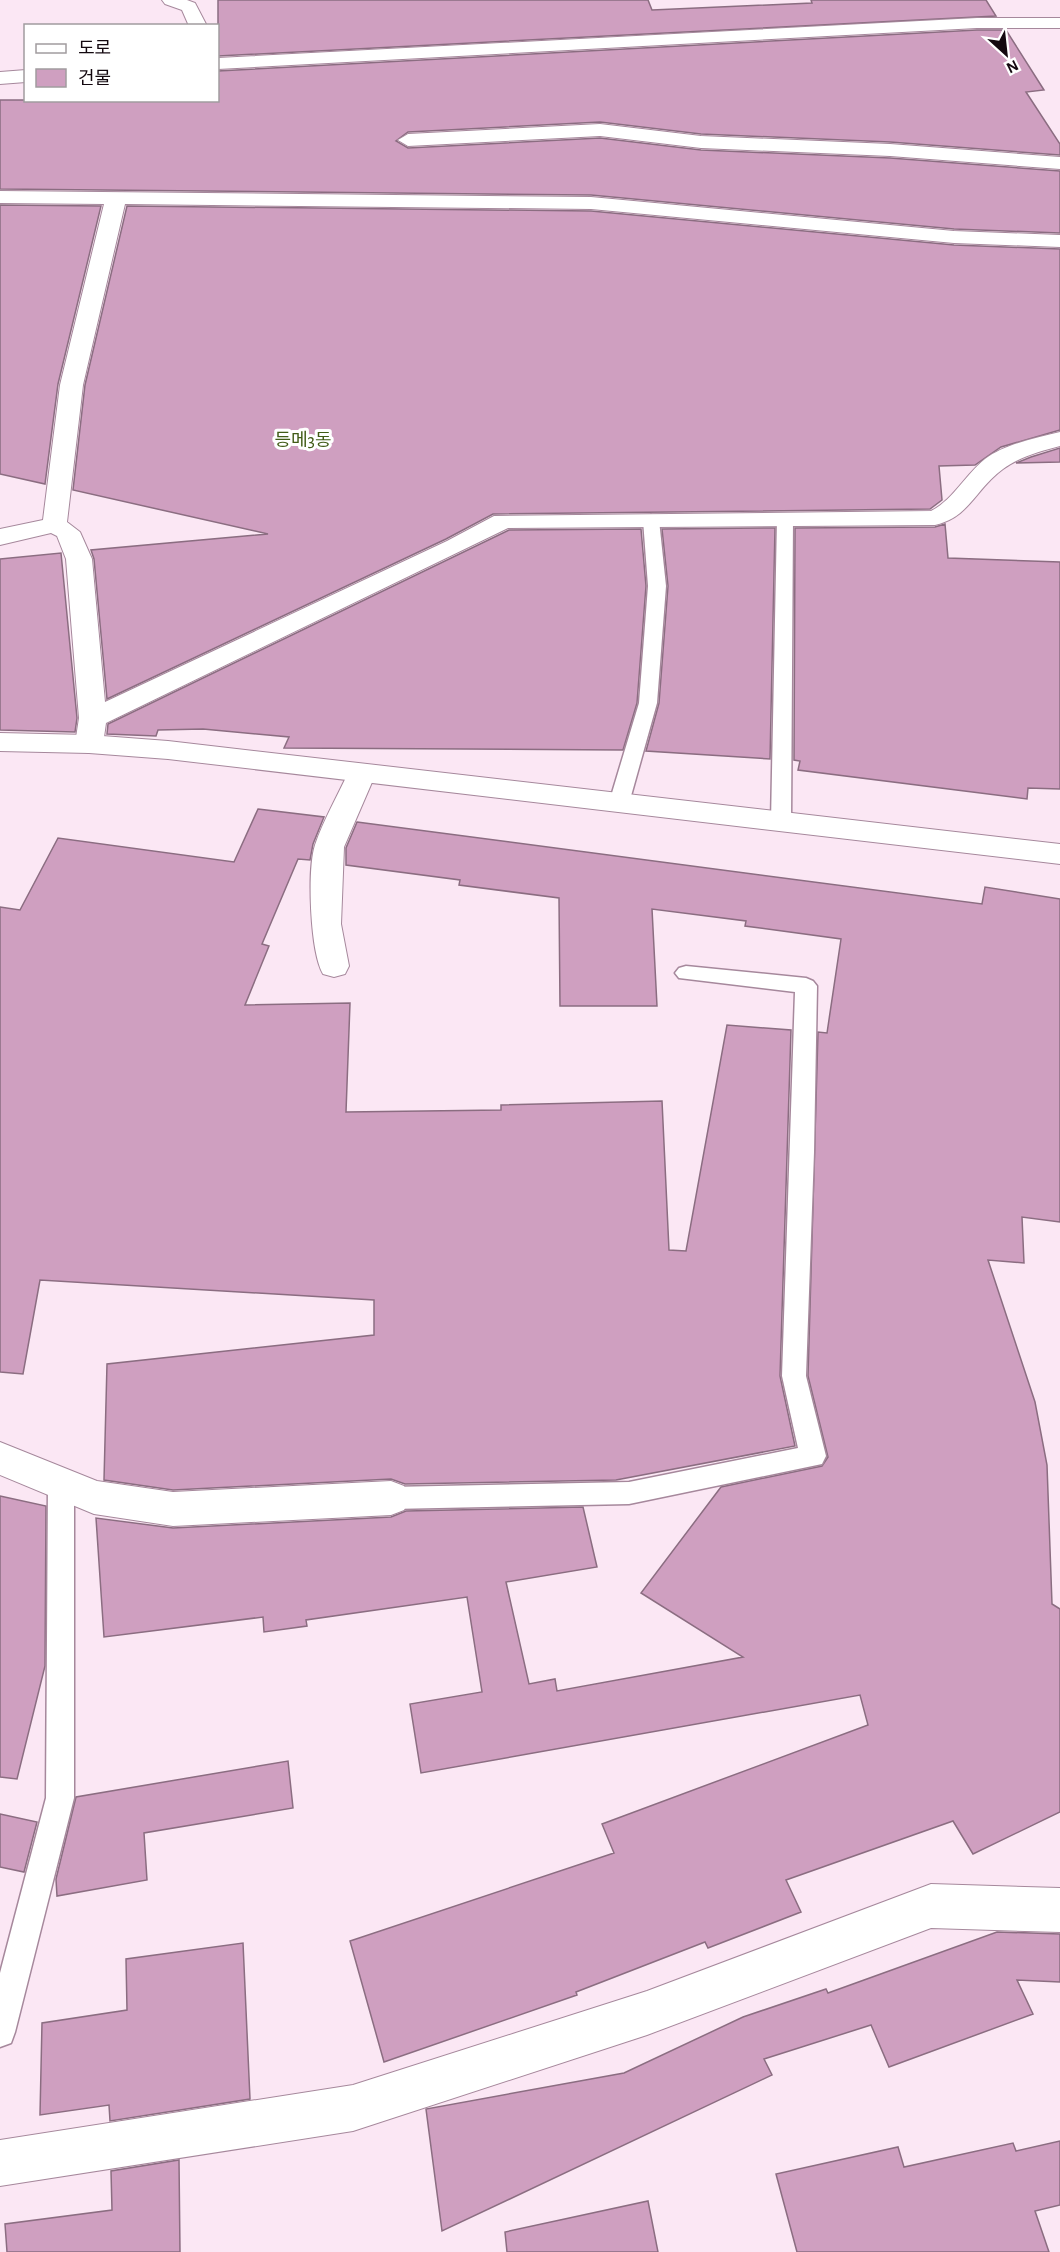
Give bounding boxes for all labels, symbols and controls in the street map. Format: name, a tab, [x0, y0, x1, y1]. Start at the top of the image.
legend	[24, 24, 219, 102]
north arrow	[976, 24, 1036, 84]
text: 도로	[78, 40, 111, 58]
text: N	[1004, 57, 1021, 76]
text: 건물	[78, 69, 111, 88]
district label: 등메3동	[274, 430, 332, 450]

